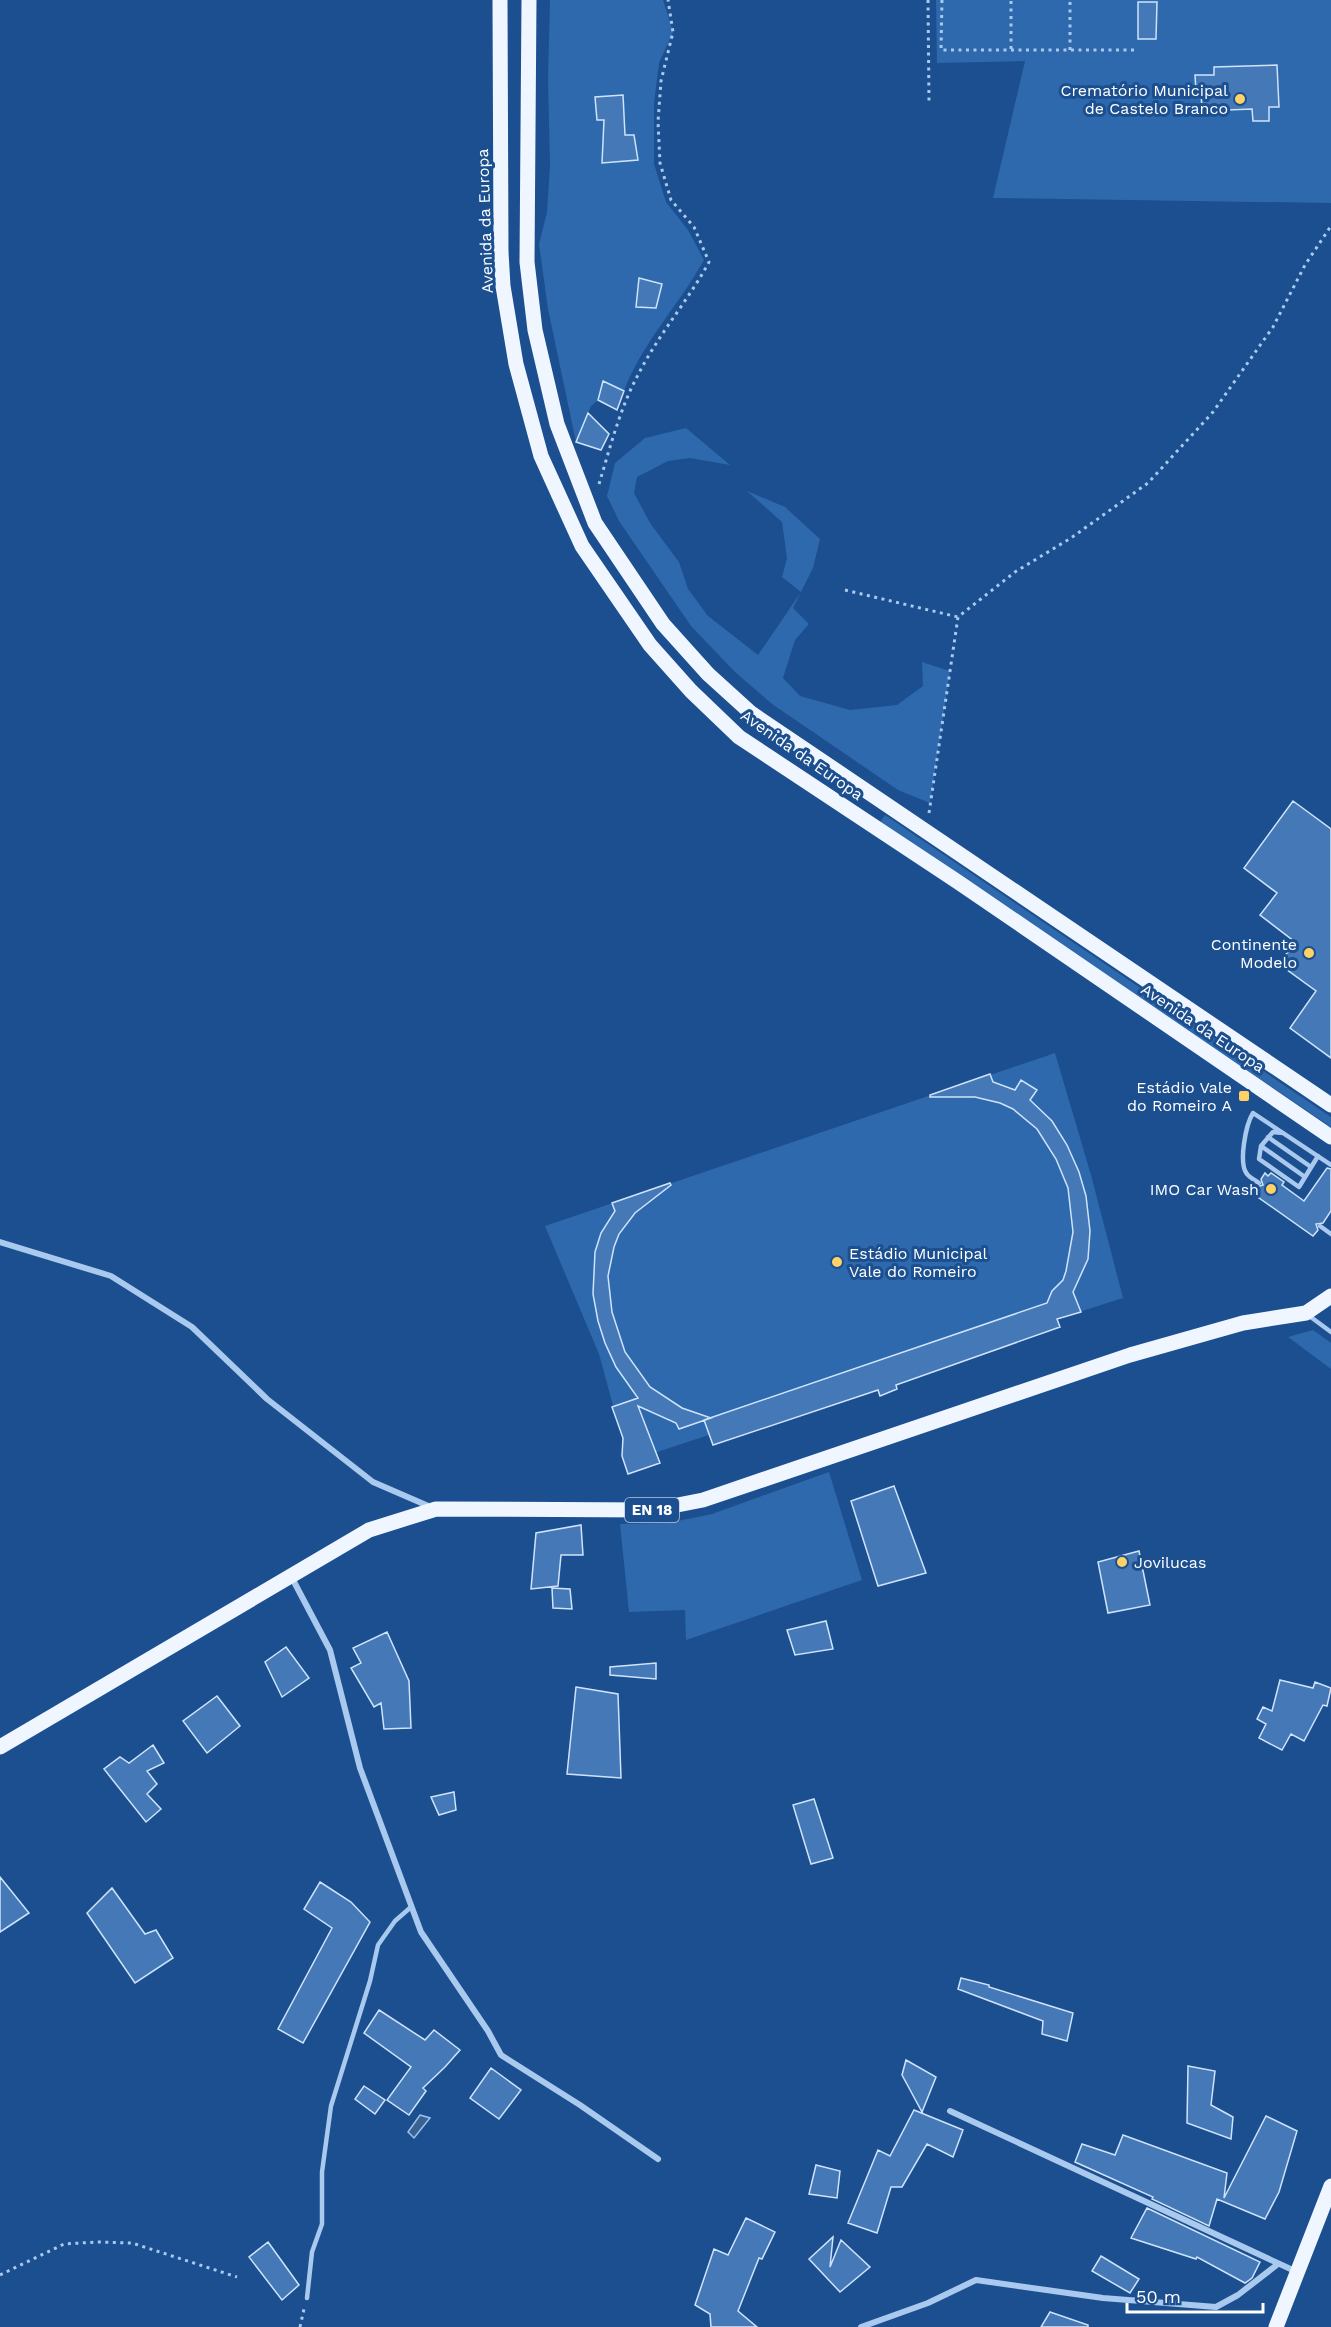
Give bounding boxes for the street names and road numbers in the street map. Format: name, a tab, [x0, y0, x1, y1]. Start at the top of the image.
street label: Avenida da Europa	[473, 148, 497, 294]
street label: Avenida da Europa	[737, 706, 867, 804]
street label: Avenida da Europa	[1138, 980, 1268, 1076]
road number: EN 18	[625, 1498, 679, 1522]

